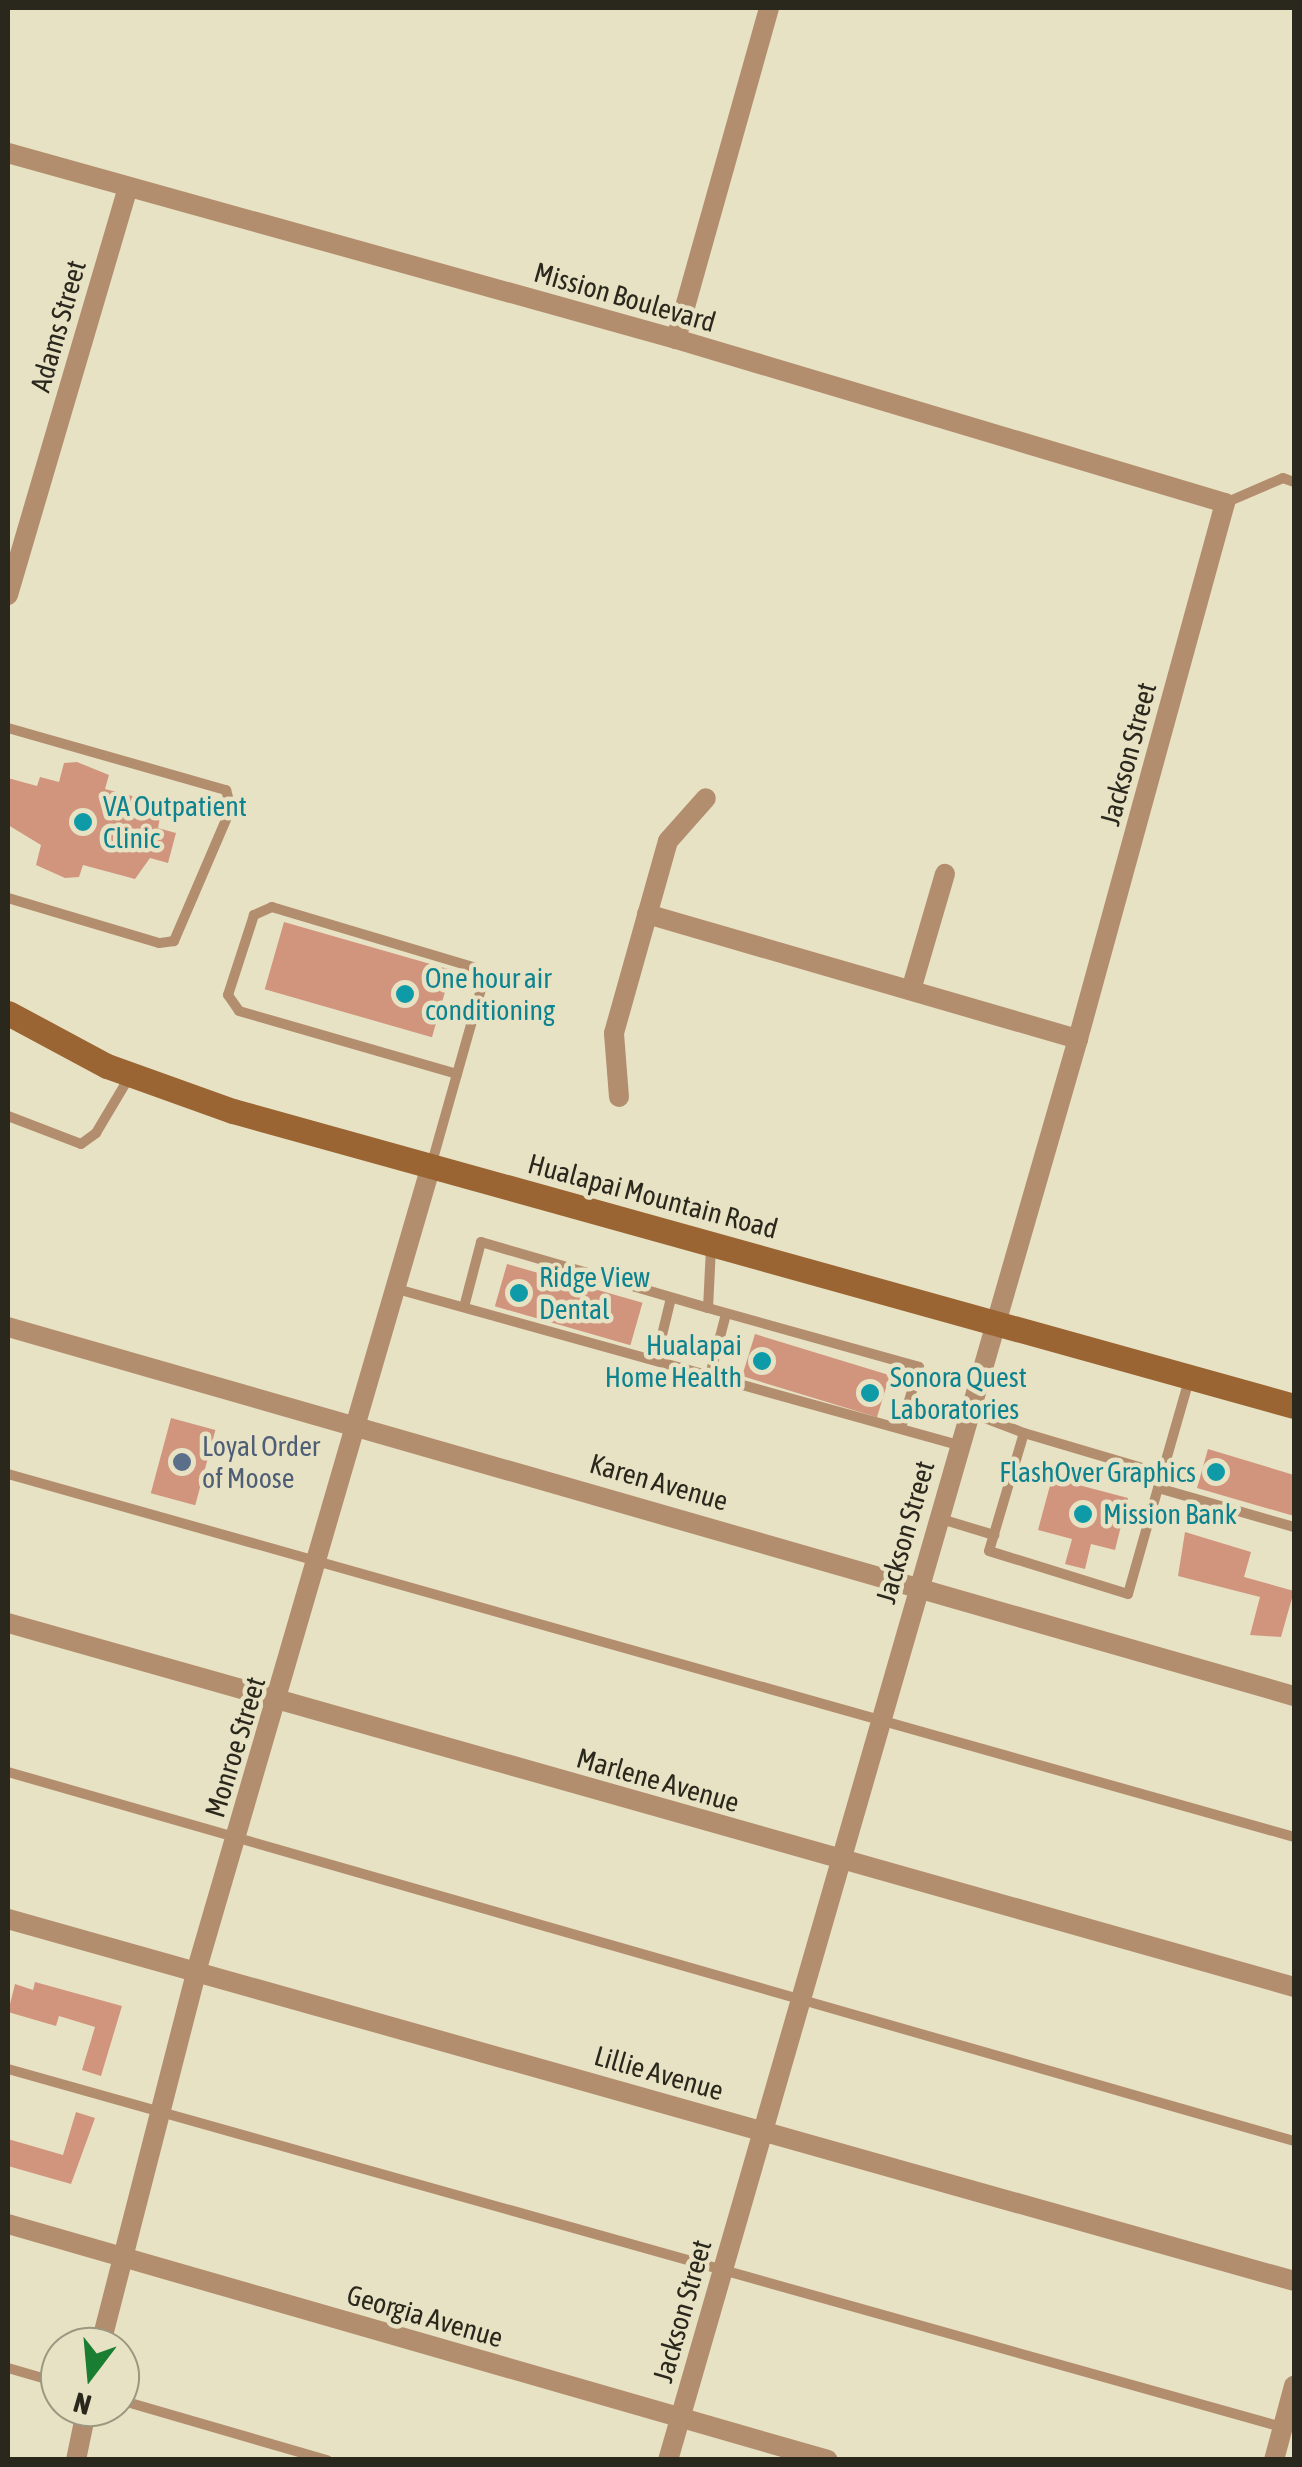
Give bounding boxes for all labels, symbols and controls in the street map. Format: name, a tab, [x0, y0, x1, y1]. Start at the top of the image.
street label: Mission Boulevard	[530, 255, 720, 339]
street label: Adams Street	[23, 256, 93, 396]
street label: Jackson Street	[1093, 679, 1163, 829]
place label: VA Outpatient Clinic	[103, 789, 247, 855]
marker: VA Outpatient Clinic	[72, 811, 94, 833]
place label: One hour air conditioning	[425, 961, 555, 1027]
marker: One hour air conditioning	[394, 983, 416, 1005]
street label: Hualapai Mountain Road	[524, 1146, 782, 1246]
place label: Ridge View Dental	[539, 1260, 650, 1326]
marker: Ridge View Dental	[508, 1282, 530, 1304]
place label: Hualapai Home Health	[605, 1328, 742, 1394]
marker: Hualapai Home Health	[751, 1350, 773, 1372]
place label: Sonora Quest Laboratories	[890, 1360, 1027, 1426]
marker: Sonora Quest Laboratories	[859, 1382, 881, 1404]
place label: Loyal Order of Moose	[202, 1429, 320, 1495]
street label: Karen Avenue	[586, 1446, 732, 1518]
marker: Loyal Order of Moose	[171, 1451, 193, 1473]
place label: FlashOver Graphics	[999, 1455, 1196, 1489]
street label: Jackson Street	[869, 1457, 941, 1607]
marker: FlashOver Graphics	[1205, 1461, 1227, 1483]
place label: Mission Bank	[1103, 1497, 1237, 1531]
marker: Mission Bank	[1072, 1503, 1094, 1525]
street label: Monroe Street	[198, 1673, 272, 1821]
street label: Marlene Avenue	[573, 1741, 743, 1819]
street label: Lillie Avenue	[591, 2039, 727, 2107]
street label: Jackson Street	[646, 2236, 718, 2386]
street label: Georgia Avenue	[343, 2278, 507, 2354]
north arrow	[40, 2327, 140, 2427]
text: N	[70, 2386, 95, 2422]

